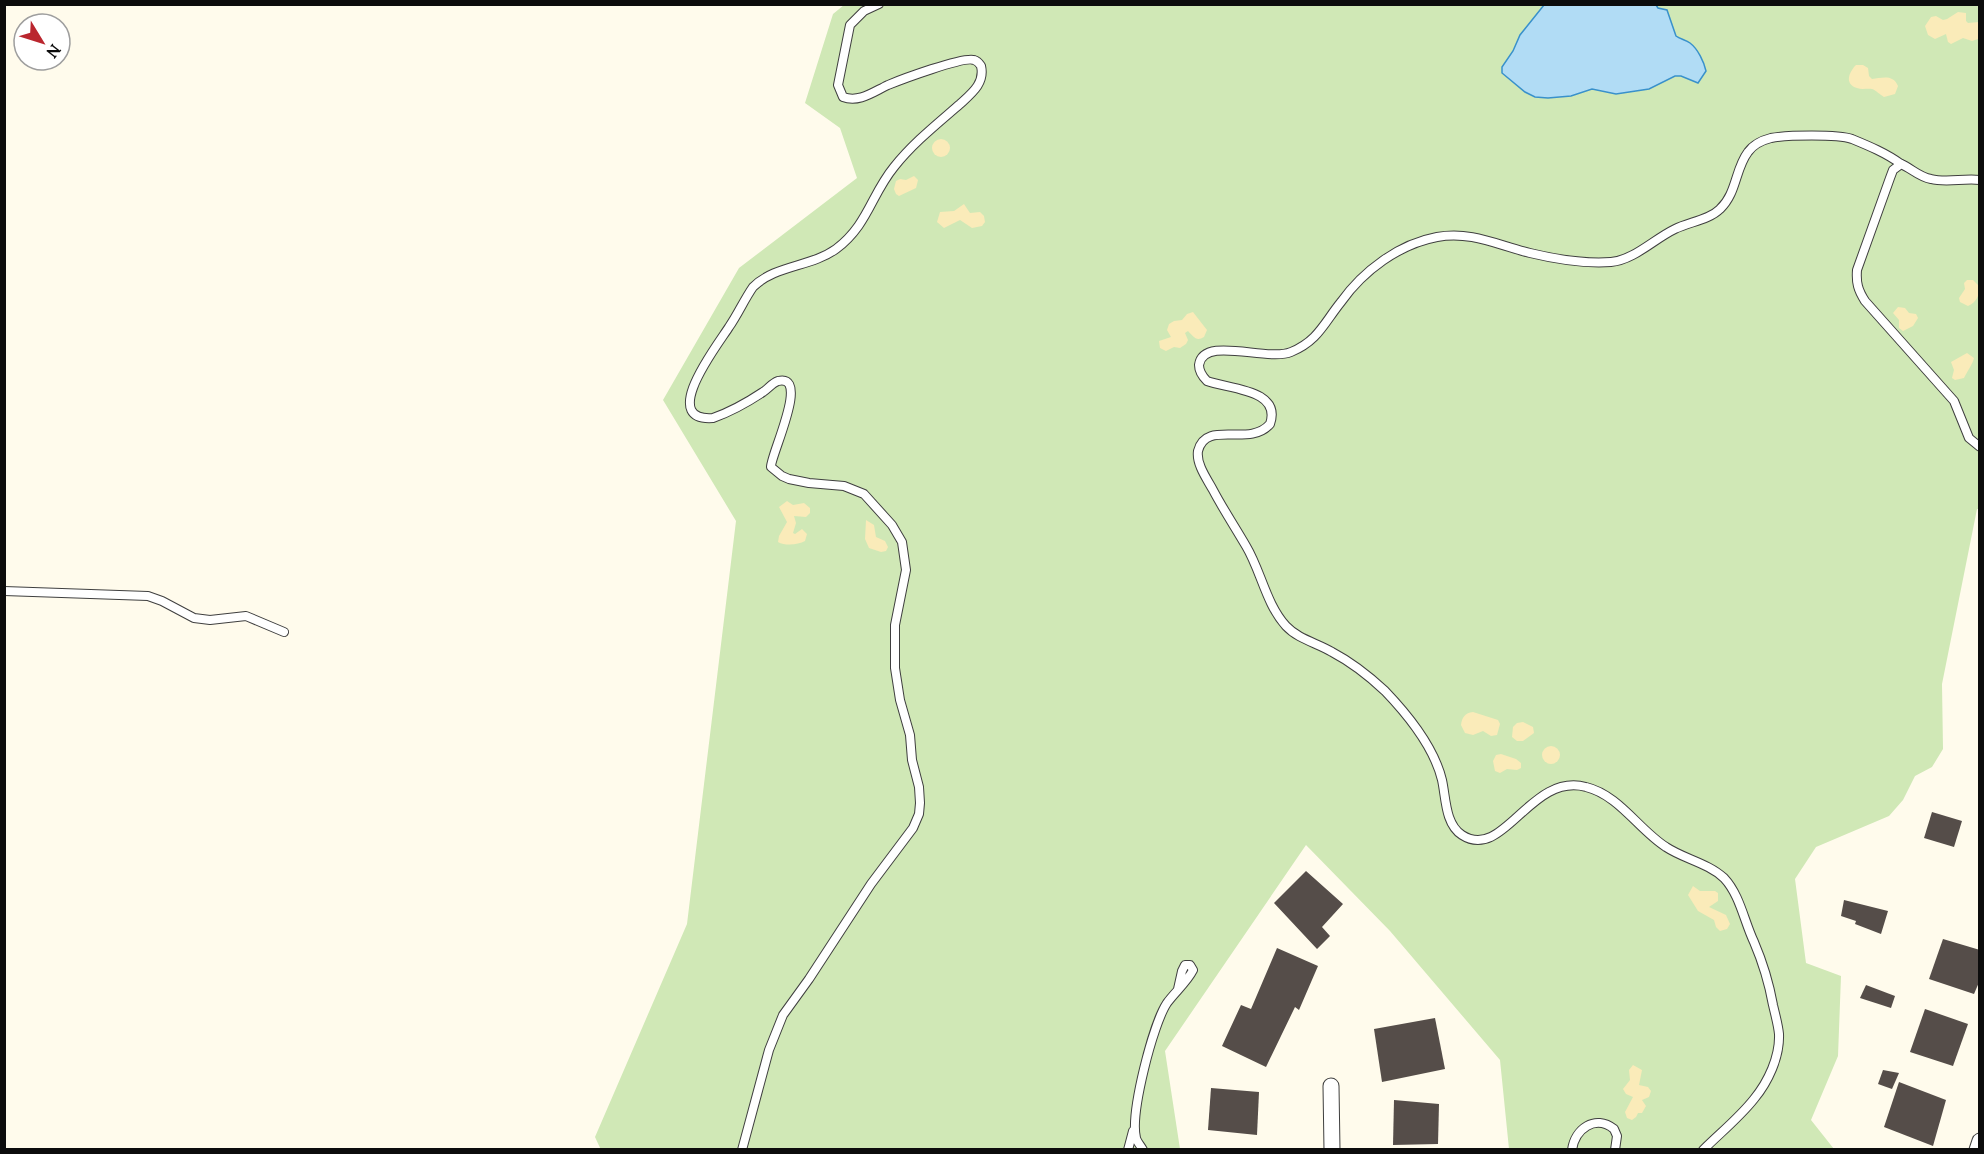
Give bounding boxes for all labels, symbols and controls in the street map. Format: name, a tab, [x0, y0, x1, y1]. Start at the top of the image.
north arrow	[12, 12, 72, 72]
text: N	[42, 40, 66, 62]

